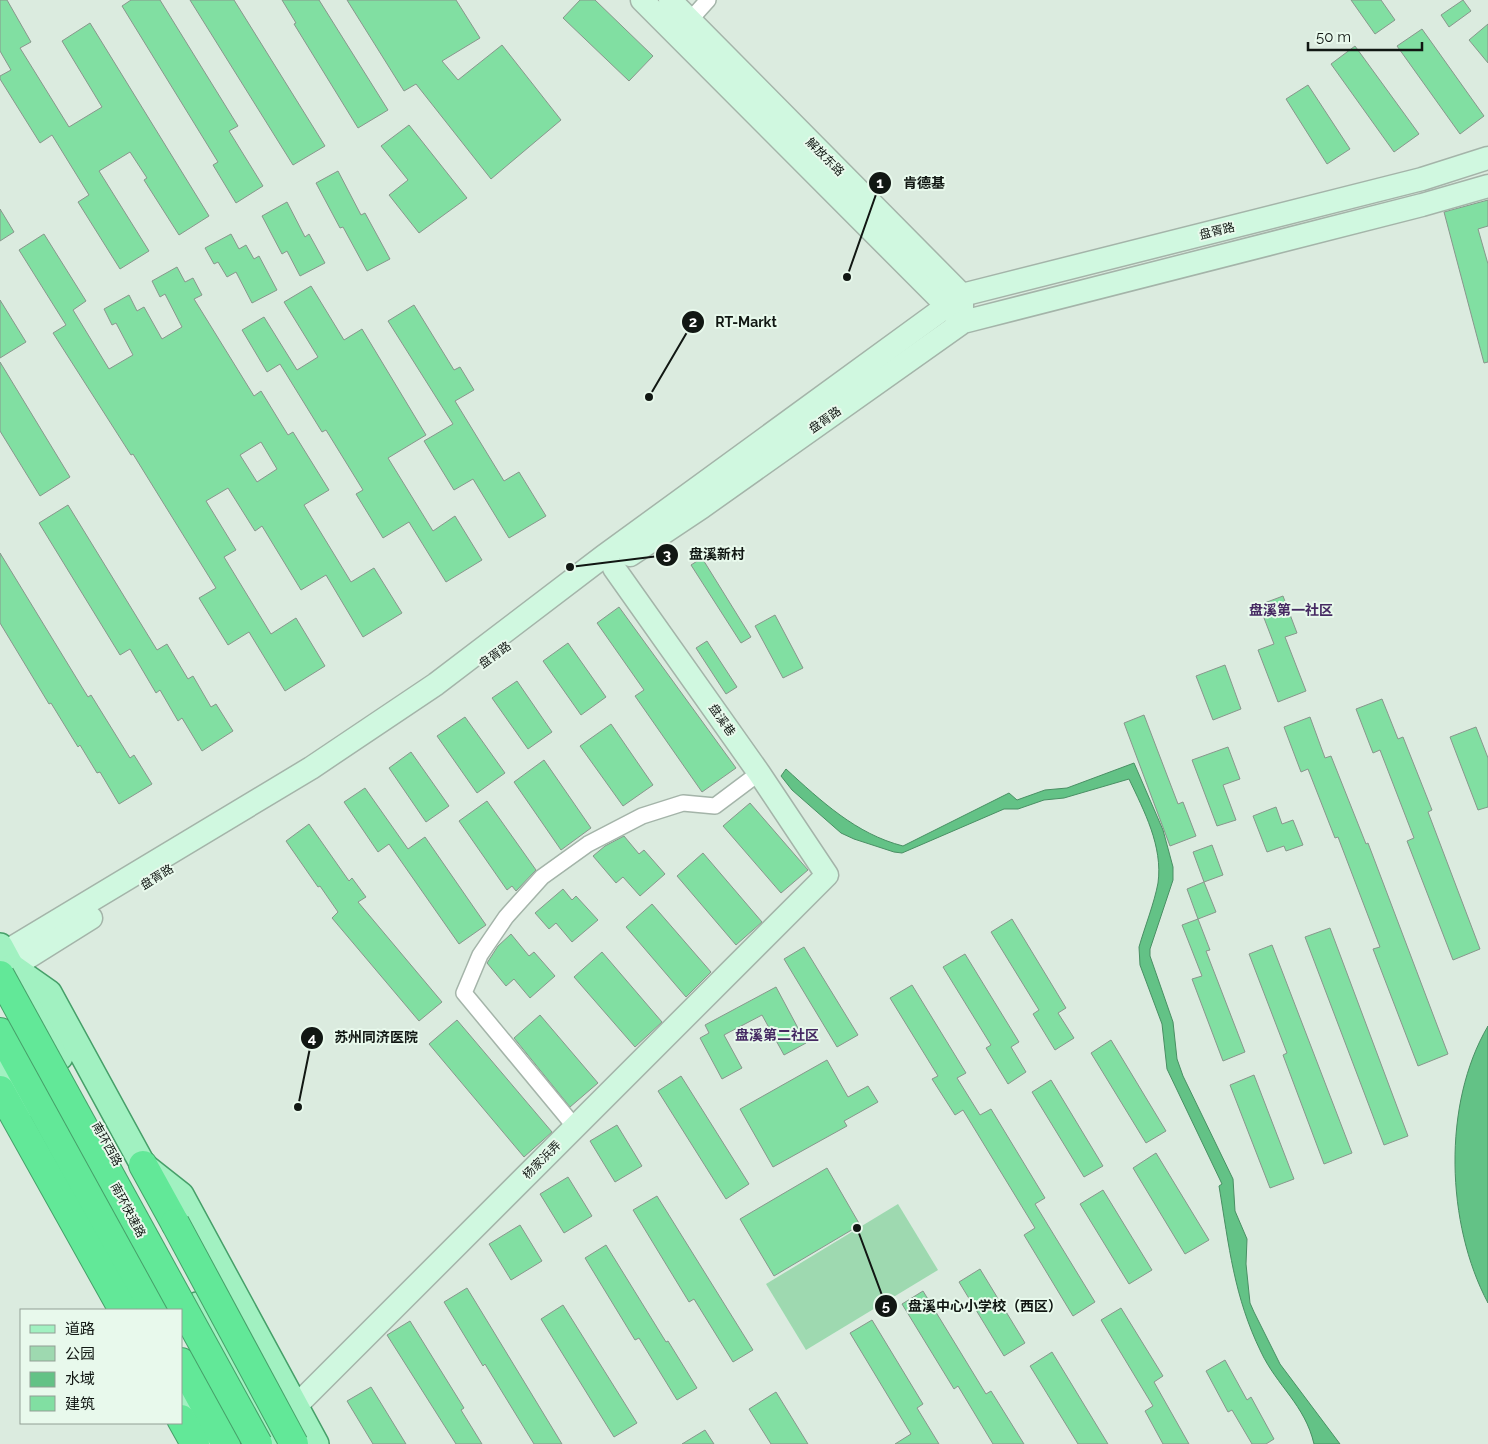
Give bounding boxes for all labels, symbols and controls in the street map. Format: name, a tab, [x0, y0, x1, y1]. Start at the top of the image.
scale bar	[1308, 20, 1422, 52]
text: 50 m	[1316, 28, 1351, 46]
street label: 解放东路	[803, 135, 847, 179]
callout: 肯德基	[868, 168, 955, 197]
text: 1	[876, 174, 884, 192]
text: 肯德基	[903, 175, 945, 191]
street label: 盘胥路	[1198, 220, 1236, 242]
callout: RT-Markt	[680, 308, 787, 337]
text: 2	[689, 313, 697, 331]
text: RT-Markt	[715, 314, 777, 330]
street label: 盘胥路	[806, 404, 844, 436]
callout: 盘溪新村	[654, 540, 755, 569]
text: 3	[663, 546, 671, 564]
text: 盘溪新村	[689, 546, 745, 562]
district label: 盘溪第一社区	[1249, 602, 1333, 618]
street label: 盘胥路	[476, 639, 514, 671]
street label: 盘溪巷	[706, 701, 738, 739]
street label: 盘胥路	[138, 862, 176, 892]
callout: 苏州同济医院	[299, 1023, 428, 1052]
district label: 盘溪第二社区	[735, 1027, 819, 1043]
text: 4	[308, 1029, 317, 1047]
text: 苏州同济医院	[334, 1029, 418, 1045]
street label: 南环西路	[89, 1120, 125, 1168]
street label: 杨家浜弄	[520, 1138, 564, 1182]
street label: 南环快速路	[108, 1180, 148, 1240]
callout: 盘溪中心小学校（西区）	[873, 1291, 1072, 1320]
text: 5	[882, 1297, 890, 1315]
text: 盘溪中心小学校（西区）	[908, 1298, 1062, 1314]
legend	[20, 1309, 182, 1424]
text: 道路	[65, 1320, 95, 1338]
text: 公园	[65, 1345, 95, 1363]
text: 水域	[65, 1370, 95, 1388]
text: 建筑	[65, 1395, 95, 1413]

